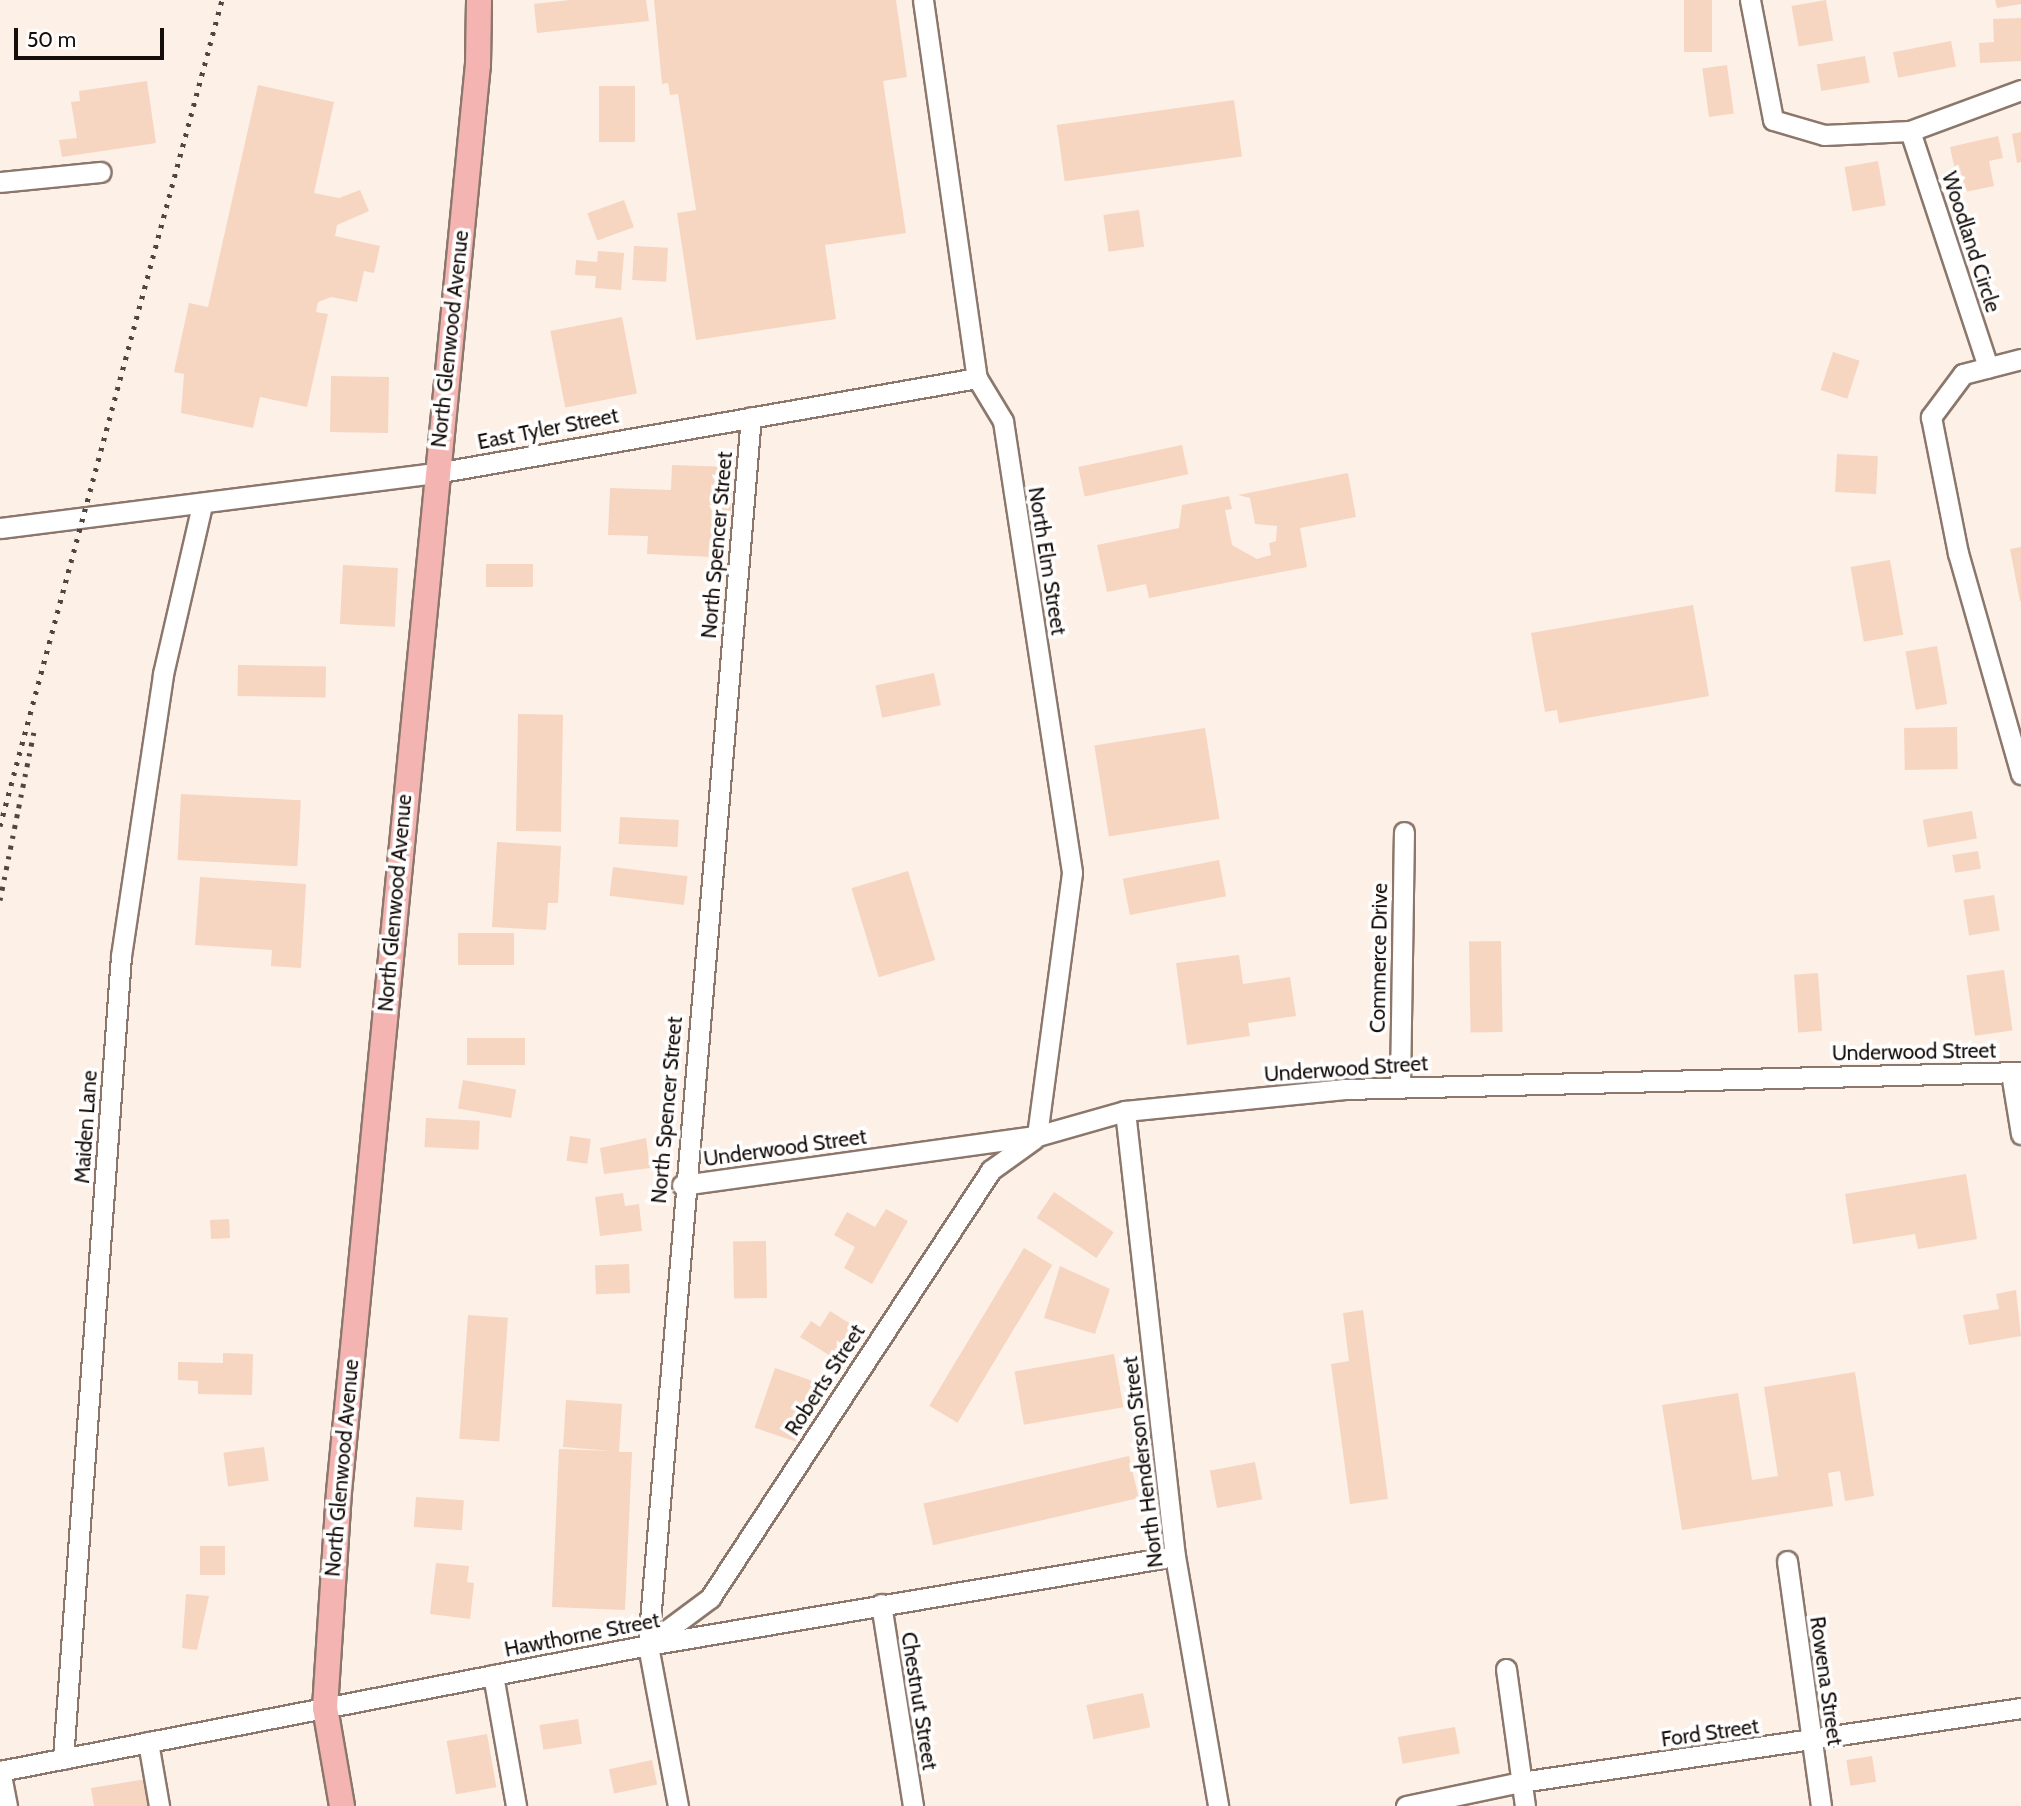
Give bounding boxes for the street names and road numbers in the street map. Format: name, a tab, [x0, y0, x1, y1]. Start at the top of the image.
street label: Woodland Circle	[1936, 168, 2006, 316]
street label: North Glenwood Avenue	[426, 229, 474, 449]
street label: East Tyler Street	[475, 403, 621, 455]
street label: North Spencer Street	[696, 450, 738, 640]
street label: North Elm Street	[1023, 485, 1071, 637]
street label: North Glenwood Avenue	[373, 793, 417, 1013]
street label: Commerce Drive	[1365, 883, 1393, 1033]
street label: North Spencer Street	[646, 1015, 688, 1205]
street label: Underwood Street	[1832, 1038, 1996, 1066]
street label: Underwood Street	[1263, 1051, 1429, 1087]
street label: Maiden Lane	[69, 1070, 103, 1184]
street label: Underwood Street	[702, 1124, 868, 1172]
street label: Roberts Street	[780, 1320, 870, 1440]
street label: North Henderson Street	[1118, 1355, 1168, 1569]
street label: North Glenwood Avenue	[320, 1358, 364, 1578]
street label: Hawthorne Street	[502, 1608, 662, 1662]
street label: Rowena Street	[1804, 1615, 1848, 1747]
street label: Chestnut Street	[896, 1630, 942, 1772]
street label: Ford Street	[1660, 1714, 1760, 1752]

